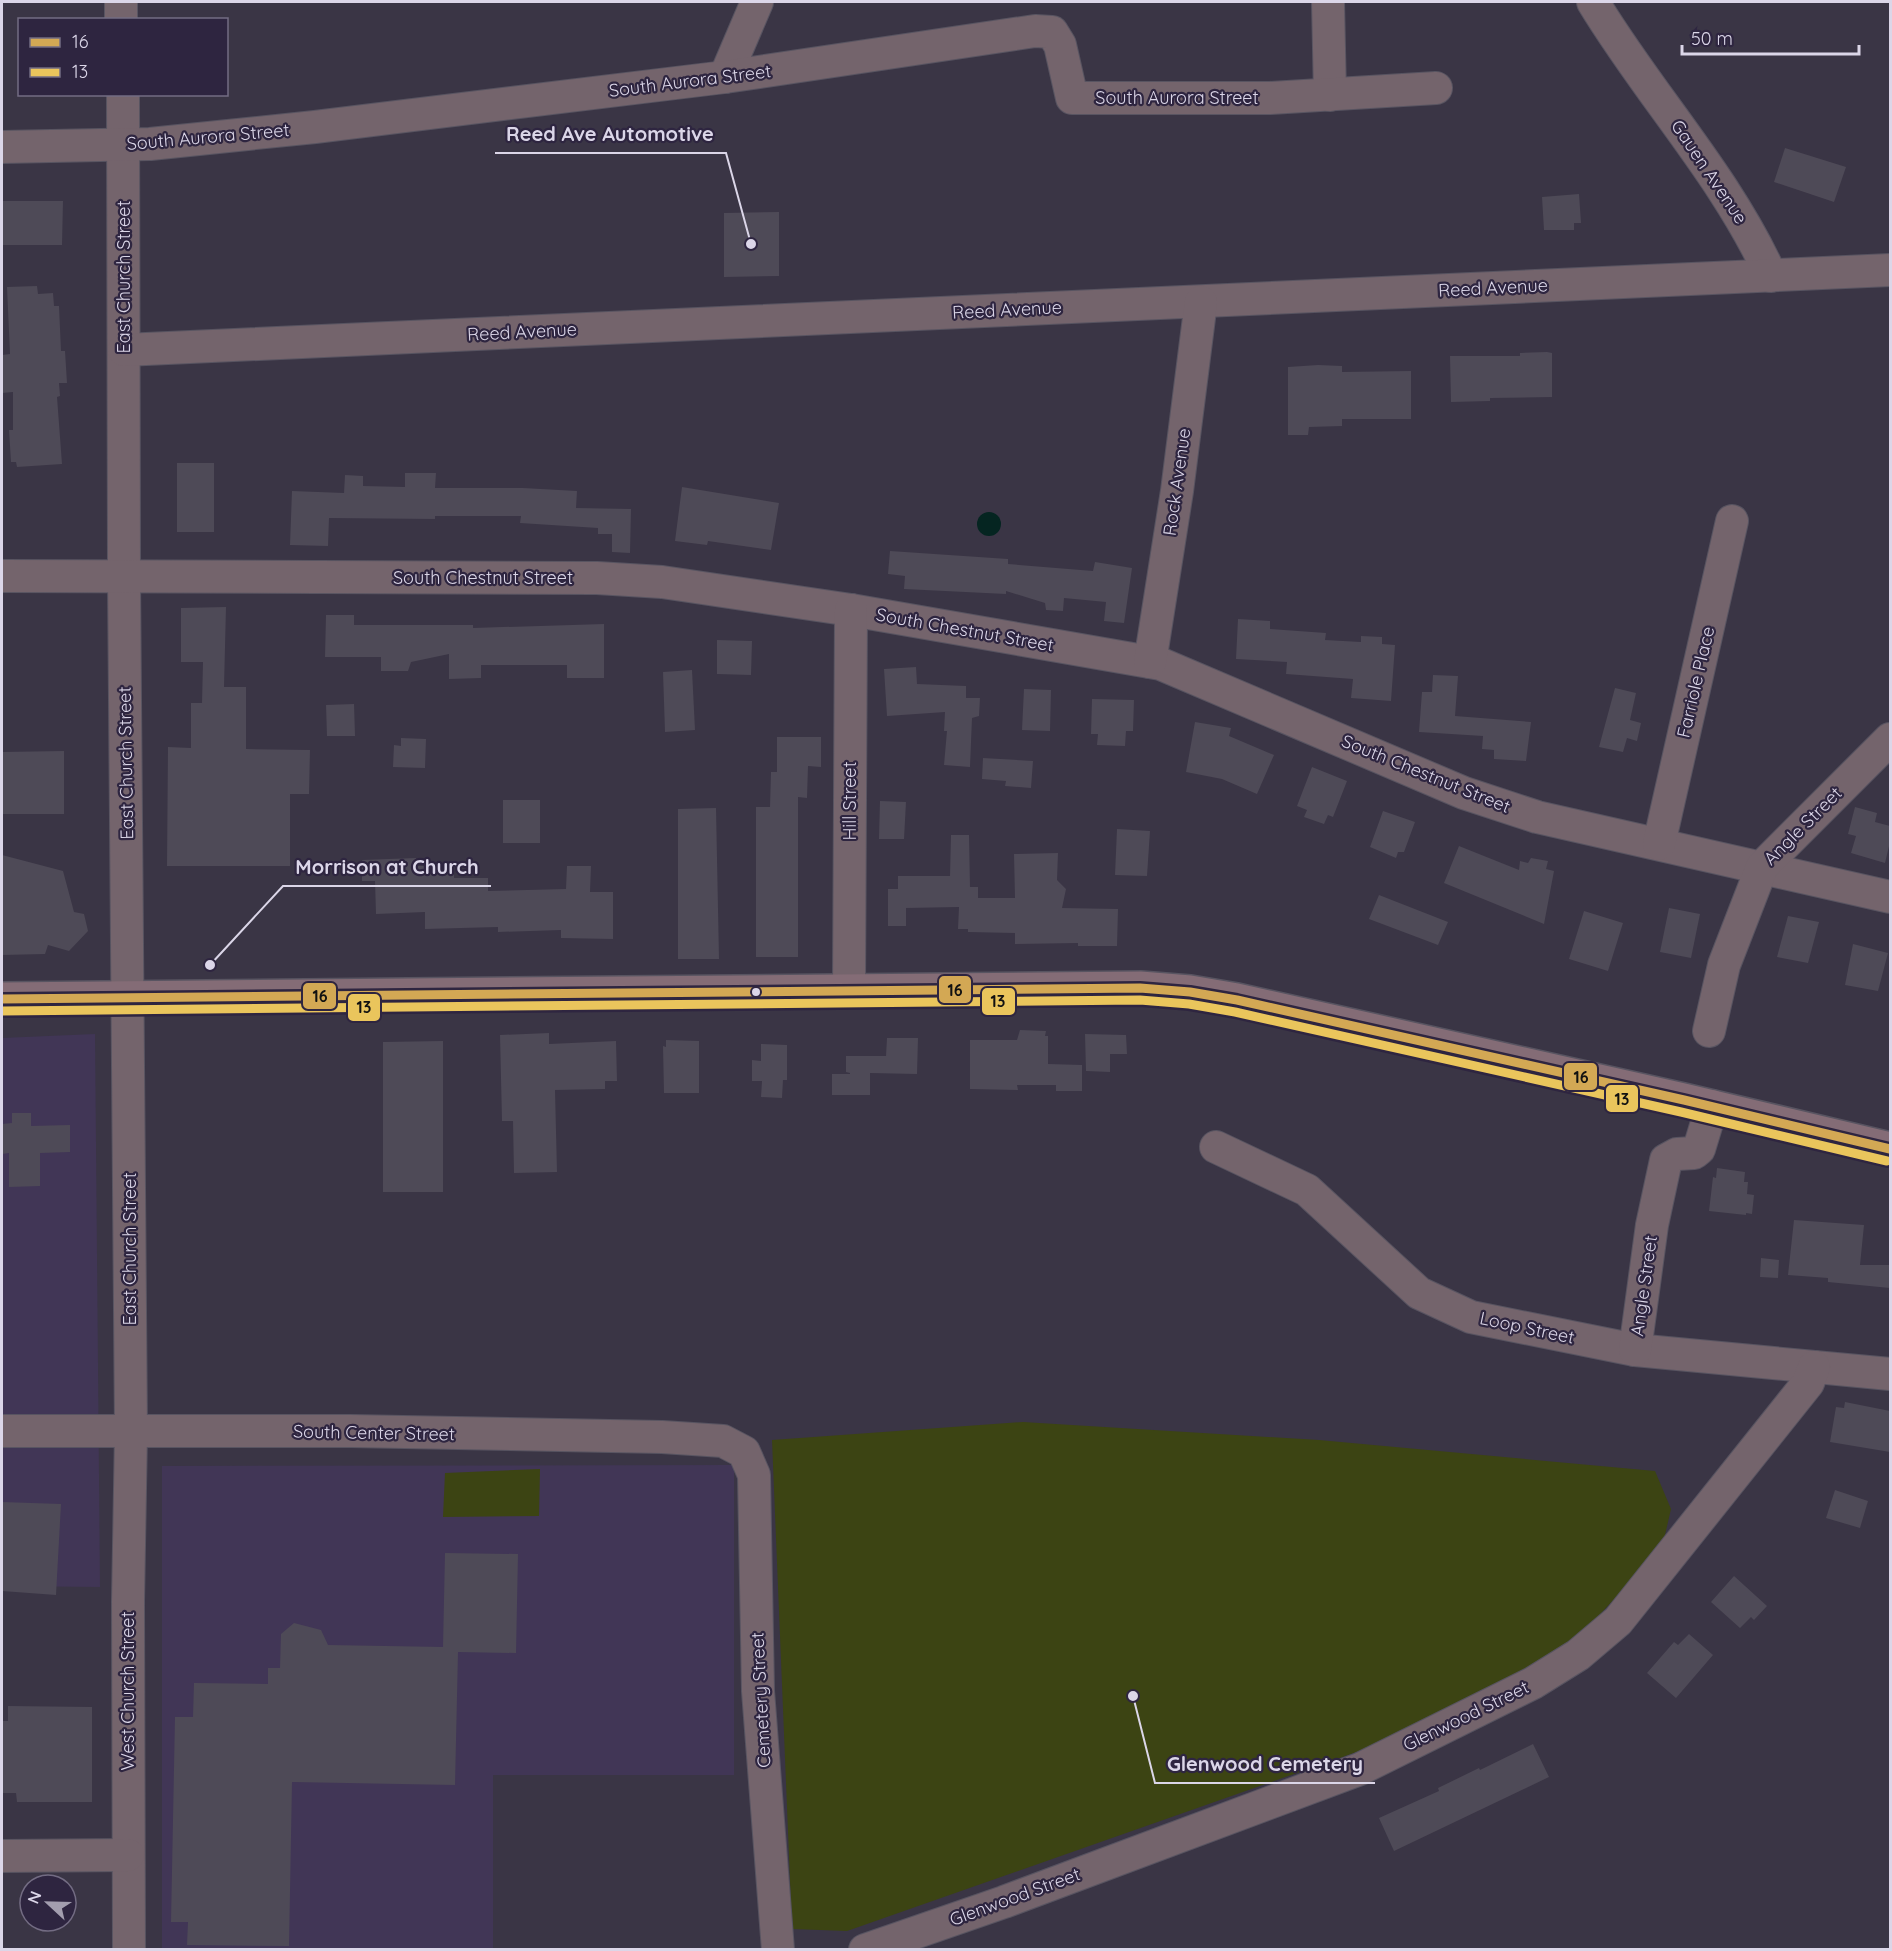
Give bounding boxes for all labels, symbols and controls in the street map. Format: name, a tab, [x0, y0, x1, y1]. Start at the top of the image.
legend	[18, 18, 228, 96]
scale bar	[1682, 18, 1859, 56]
text: 50 m	[1691, 27, 1733, 50]
text: 16	[72, 30, 89, 53]
street label: South Aurora Street	[607, 59, 772, 102]
text: 13	[72, 60, 88, 83]
street label: South Aurora Street	[1095, 86, 1259, 109]
callout: Reed Ave Automotive	[495, 115, 726, 153]
street label: Gauen Avenue	[1666, 115, 1753, 228]
street label: South Aurora Street	[126, 118, 290, 155]
text: Reed Ave Automotive	[506, 121, 714, 146]
street label: East Church Street	[112, 201, 135, 354]
street label: Reed Avenue	[1438, 273, 1548, 302]
street label: Reed Avenue	[952, 295, 1062, 324]
street label: Reed Avenue	[467, 317, 577, 346]
street label: Rock Avenue	[1158, 427, 1195, 537]
street label: South Chestnut Street	[393, 566, 573, 589]
street label: South Chestnut Street	[874, 603, 1056, 656]
street label: Farriole Place	[1672, 624, 1719, 740]
street label: East Church Street	[113, 686, 138, 840]
street label: South Chestnut Street	[1338, 729, 1514, 818]
street label: Hill Street	[838, 761, 861, 841]
street label: Angle Street	[1759, 782, 1847, 870]
callout: Morrison at Church	[283, 848, 491, 886]
text: Morrison at Church	[295, 854, 479, 879]
line badge: 16	[938, 975, 972, 1004]
text: 16	[947, 980, 963, 1000]
line badge: 16	[302, 982, 337, 1010]
text: 16	[312, 986, 328, 1006]
unlabelled marker	[750, 986, 762, 998]
line badge: 13	[981, 987, 1016, 1016]
text: 13	[991, 991, 1005, 1011]
line badge: 13	[347, 993, 381, 1022]
text: 13	[357, 997, 371, 1017]
line badge: 16	[1563, 1062, 1598, 1091]
text: 16	[1573, 1067, 1589, 1087]
line badge: 13	[1605, 1084, 1639, 1113]
text: 13	[1615, 1089, 1629, 1109]
street label: East Church Street	[118, 1173, 141, 1326]
street label: Angle Street	[1625, 1234, 1662, 1338]
street label: Loop Street	[1478, 1306, 1577, 1349]
street label: South Center Street	[293, 1420, 455, 1445]
street label: West Church Street	[116, 1611, 139, 1771]
street label: Cemetery Street	[745, 1632, 776, 1769]
street label: Glenwood Street	[1399, 1675, 1533, 1756]
callout: Glenwood Cemetery	[1155, 1745, 1375, 1783]
text: Glenwood Cemetery	[1167, 1751, 1363, 1776]
street label: Glenwood Street	[946, 1862, 1083, 1931]
north arrow	[18, 1873, 78, 1933]
text: N	[23, 1888, 46, 1907]

